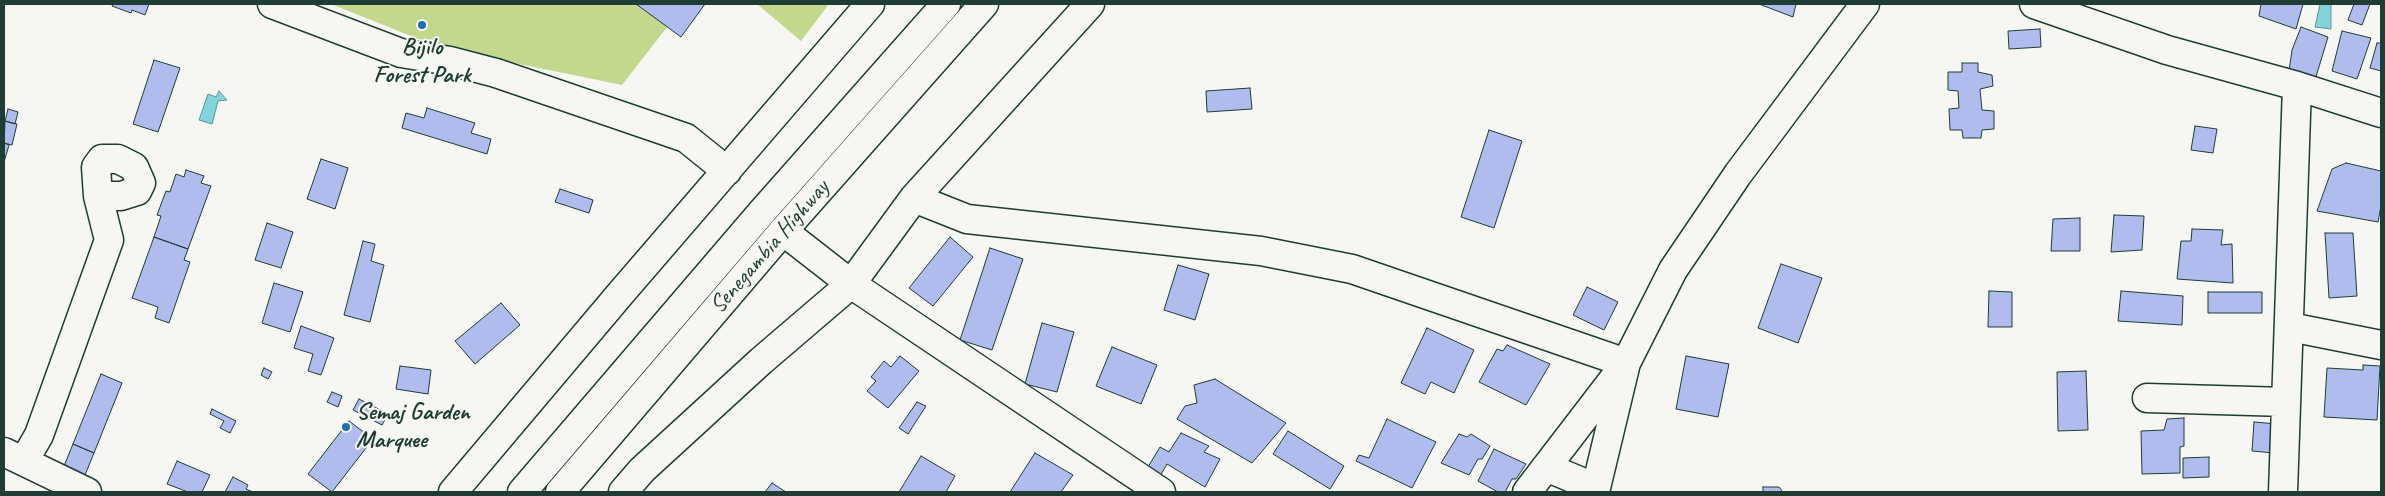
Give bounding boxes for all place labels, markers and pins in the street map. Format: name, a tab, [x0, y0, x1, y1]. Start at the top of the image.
marker: Bijilo Forest Park	[416, 19, 428, 31]
place label: Bijilo Forest Park	[374, 34, 470, 90]
place label: Semaj Garden Marquee	[356, 399, 470, 455]
marker: Semaj Garden Marquee	[340, 421, 352, 433]

